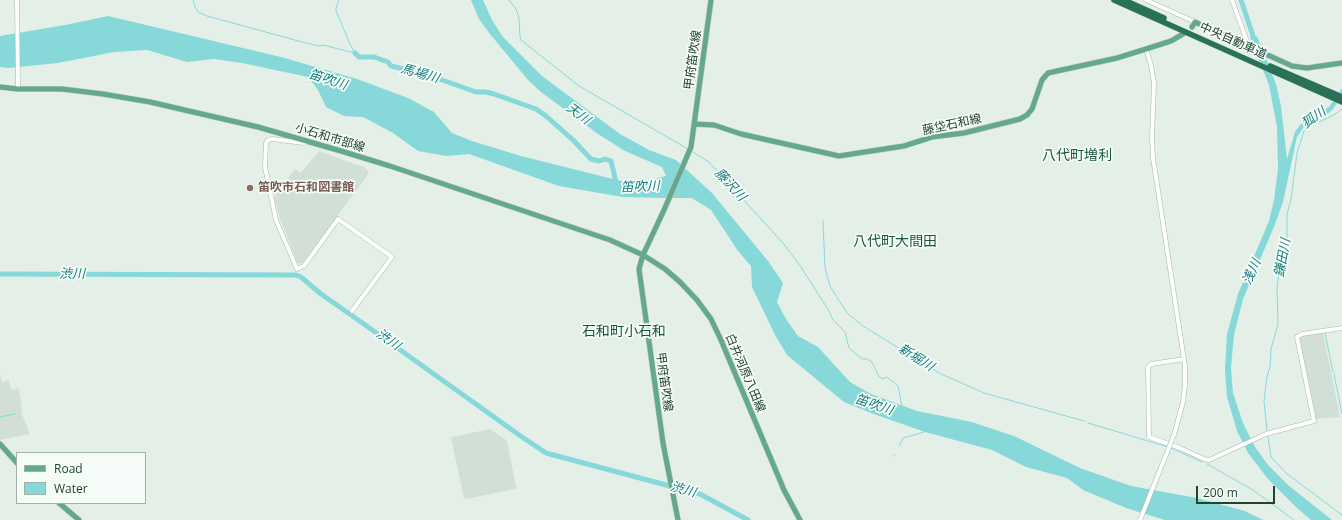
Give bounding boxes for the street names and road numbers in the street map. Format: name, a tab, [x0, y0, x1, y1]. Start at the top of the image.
street label: 中央自動車道	[1197, 20, 1269, 62]
street label: 甲府笛吹線	[682, 29, 704, 91]
street label: 藤垈石和線	[921, 112, 983, 138]
street label: 小石和市部線	[293, 121, 367, 155]
street label: 白井河原八田線	[722, 332, 768, 414]
street label: 甲府笛吹線	[653, 351, 675, 413]

